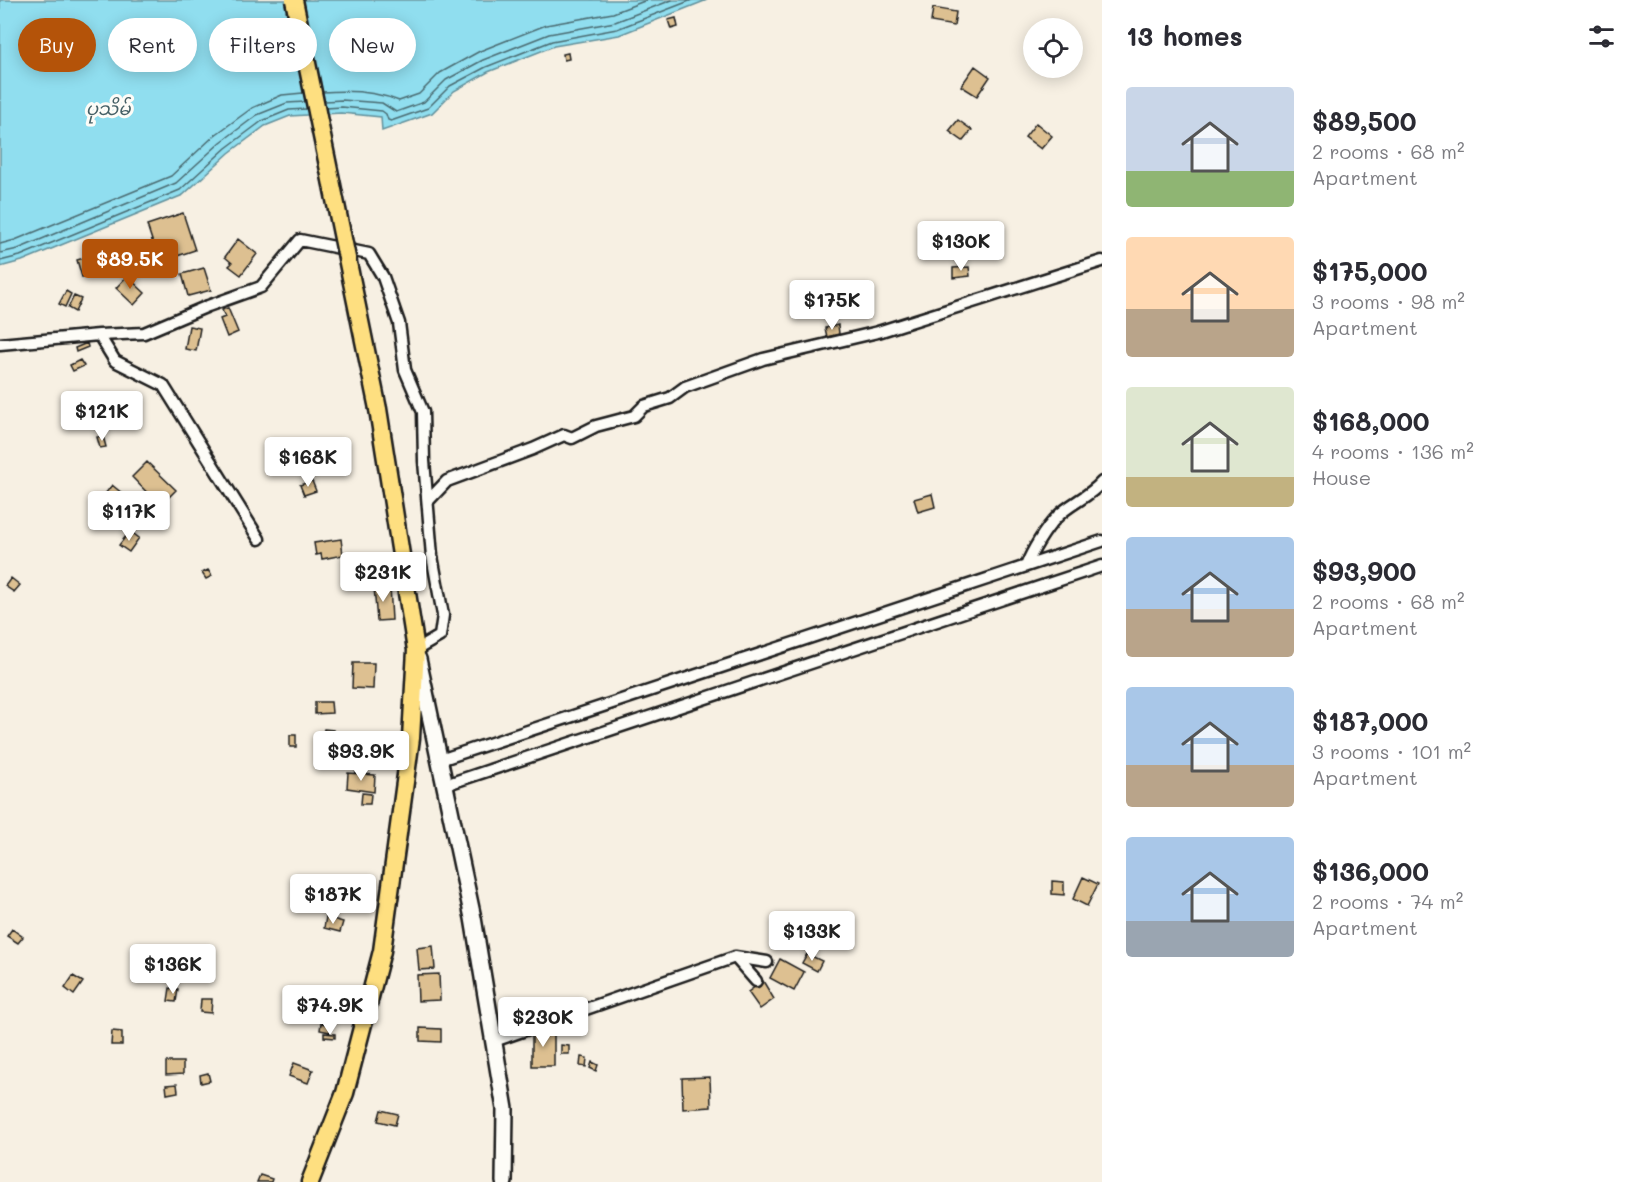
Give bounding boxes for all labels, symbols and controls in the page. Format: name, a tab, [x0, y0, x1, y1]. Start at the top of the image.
chip: Buy	[18, 18, 96, 72]
chip: Rent	[108, 18, 197, 72]
chip: Filters	[209, 18, 317, 72]
chip: New	[329, 18, 416, 72]
map controls	[1023, 18, 1083, 78]
button: locate	[1023, 18, 1083, 78]
text: 13 homes	[1126, 19, 1243, 53]
icon: filters	[1585, 20, 1618, 53]
water label: ပုသိမ်	[86, 96, 132, 124]
text: $89,500	[1312, 104, 1416, 138]
icon: home	[1174, 111, 1246, 183]
text: 2 rooms · 68 m²	[1312, 138, 1465, 164]
text: Apartment	[1312, 164, 1418, 190]
pin: $130K	[919, 221, 1003, 272]
text: $130K	[931, 227, 991, 253]
pin: $89.5K	[81, 239, 179, 290]
text: $89.5K	[96, 245, 164, 271]
text: $175,000	[1312, 254, 1427, 288]
icon: home	[1174, 261, 1246, 333]
pin: $175K	[790, 280, 874, 331]
text: $175K	[803, 286, 861, 312]
text: 3 rooms · 98 m²	[1312, 288, 1465, 314]
text: Apartment	[1312, 314, 1418, 340]
pin: $121K	[60, 391, 144, 442]
text: $121K	[75, 397, 129, 423]
text: $168,000	[1312, 404, 1430, 438]
icon: home	[1174, 411, 1246, 483]
pin: $168K	[266, 437, 350, 488]
text: 4 rooms · 136 m²	[1312, 438, 1474, 464]
text: $168K	[279, 443, 337, 469]
text: House	[1312, 464, 1371, 490]
pin: $117K	[87, 491, 171, 542]
text: $117K	[102, 497, 156, 523]
pin: $231K	[341, 552, 425, 603]
text: $93,900	[1312, 554, 1416, 588]
text: $231K	[354, 558, 412, 584]
icon: home	[1174, 561, 1246, 633]
text: 2 rooms · 68 m²	[1312, 588, 1465, 614]
text: Apartment	[1312, 614, 1418, 640]
text: $187,000	[1312, 704, 1428, 738]
icon: home	[1174, 711, 1246, 783]
pin: $93.9K	[312, 731, 410, 782]
text: $93.9K	[327, 737, 395, 763]
text: 3 rooms · 101 m²	[1312, 738, 1471, 764]
text: Apartment	[1312, 764, 1418, 790]
text: $136,000	[1312, 854, 1429, 888]
icon: home	[1174, 861, 1246, 933]
pin: $187K	[291, 874, 375, 925]
text: $187K	[304, 880, 362, 906]
text: 2 rooms · 74 m²	[1312, 888, 1463, 914]
pin: $133K	[770, 911, 854, 962]
text: Apartment	[1312, 914, 1418, 940]
text: $133K	[783, 917, 841, 943]
pin: $136K	[131, 944, 215, 995]
text: $136K	[144, 950, 202, 976]
pin: $74.9K	[281, 985, 379, 1036]
text: $74.9K	[296, 991, 364, 1017]
pin: $230K	[501, 997, 585, 1048]
text: $230K	[512, 1003, 574, 1029]

